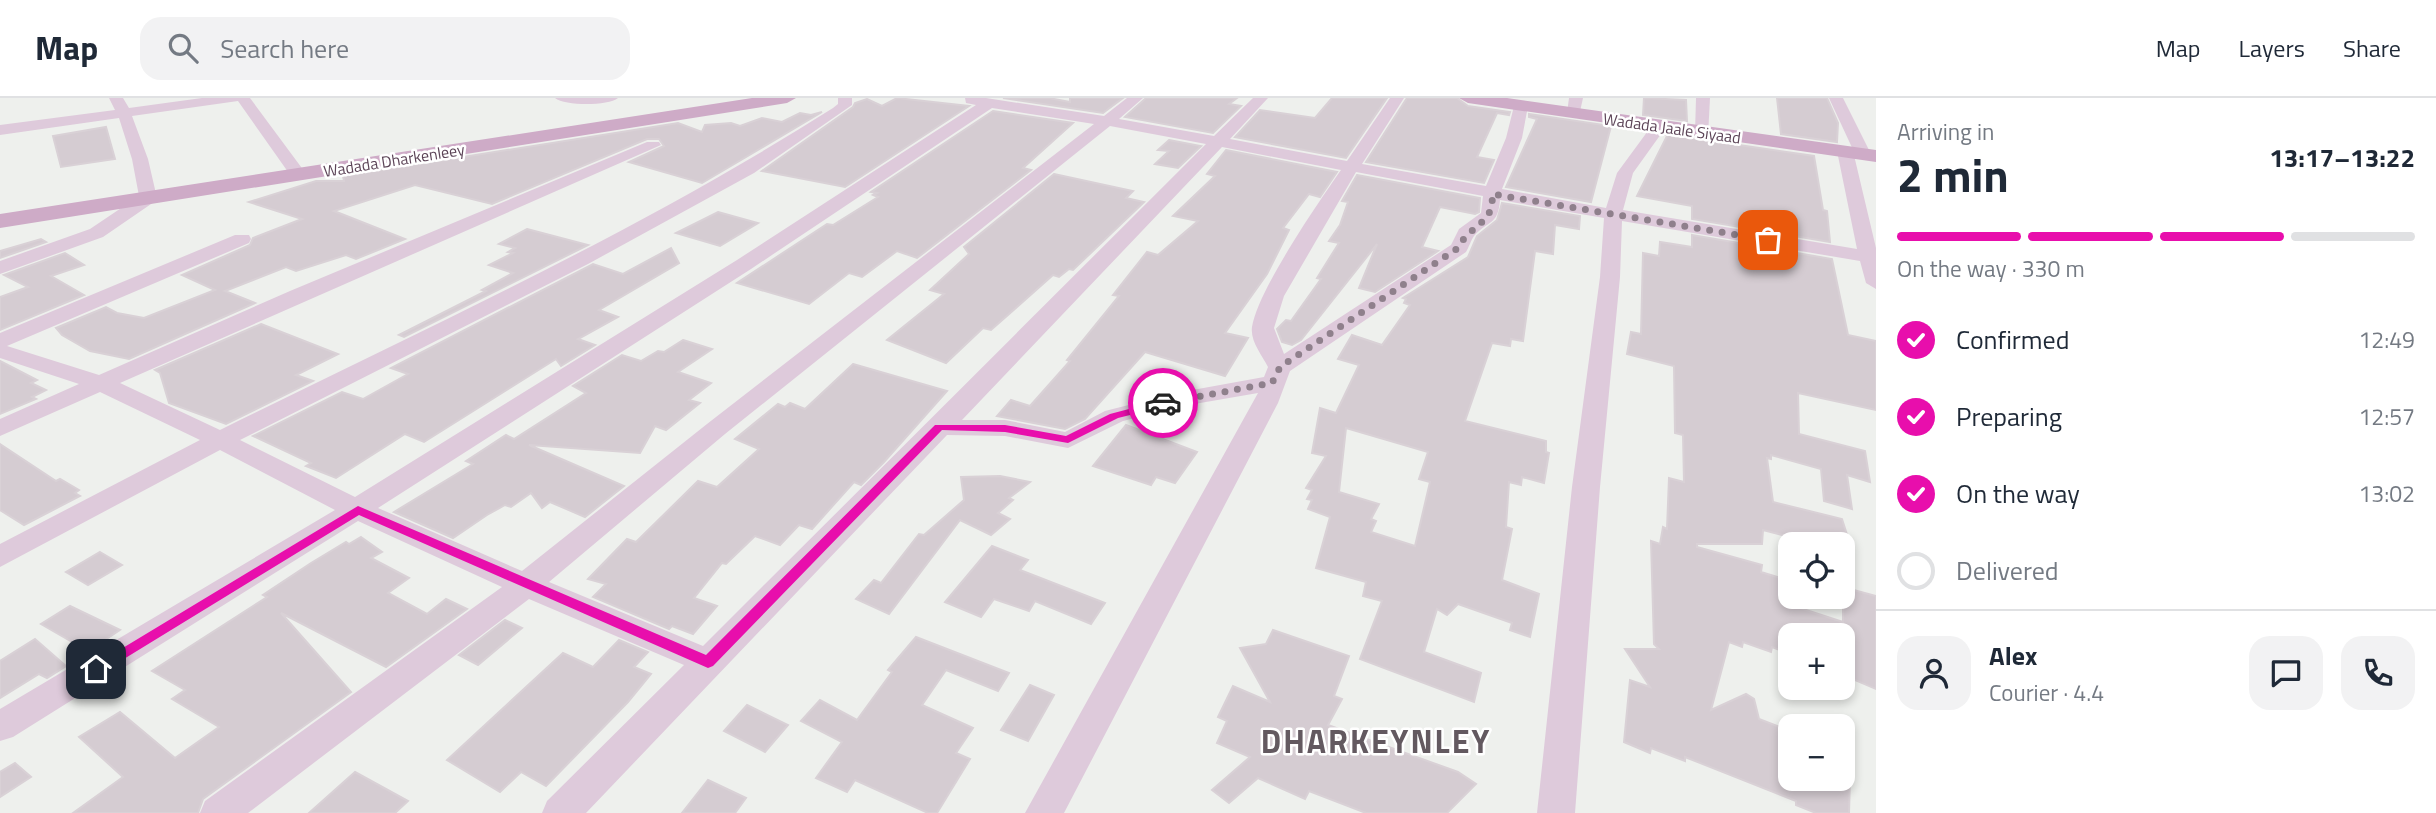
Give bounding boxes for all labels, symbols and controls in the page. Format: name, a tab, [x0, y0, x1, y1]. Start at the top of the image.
search box	[140, 17, 630, 80]
text: Map	[35, 23, 98, 73]
icon: search	[164, 29, 202, 67]
text: Search here	[220, 29, 349, 68]
text: Map	[2156, 30, 2201, 66]
text: Layers	[2239, 30, 2305, 66]
text: Share	[2343, 30, 2401, 66]
street label: Wadada Jaale Siyaad	[1602, 106, 1742, 150]
text: Arriving in	[1897, 114, 1994, 149]
street label: Wadada Dharkenleey	[322, 137, 466, 183]
text: 13:17–13:22	[2269, 138, 2415, 177]
text: 2 min	[1897, 140, 2009, 210]
pin	[1738, 210, 1798, 270]
icon: bag	[1749, 221, 1787, 259]
text: On the way · 330 m	[1897, 251, 2085, 286]
text: Confirmed	[1956, 320, 2070, 359]
icon: check	[1897, 321, 1935, 359]
text: 12:49	[2358, 322, 2415, 357]
courier	[1128, 368, 1198, 438]
icon: car	[1144, 384, 1182, 422]
text: Preparing	[1956, 397, 2062, 436]
icon: check	[1897, 398, 1935, 436]
text: 12:57	[2358, 399, 2415, 434]
text: On the way	[1956, 474, 2080, 513]
icon: check	[1897, 475, 1935, 513]
text: 13:02	[2358, 476, 2415, 511]
map controls	[1778, 532, 1855, 791]
button: locate	[1778, 532, 1855, 609]
text: Delivered	[1956, 551, 2059, 590]
button: +	[1778, 623, 1855, 700]
button: person	[1897, 636, 1971, 710]
text: Alex	[1989, 636, 2037, 675]
button: chat	[2249, 636, 2323, 710]
button: phone	[2341, 636, 2415, 710]
pin	[66, 639, 126, 699]
icon: home	[77, 650, 115, 688]
text: Courier · 4.4	[1989, 675, 2104, 710]
button: −	[1778, 714, 1855, 791]
district label: DHARKEYNLEY	[1261, 717, 1491, 765]

